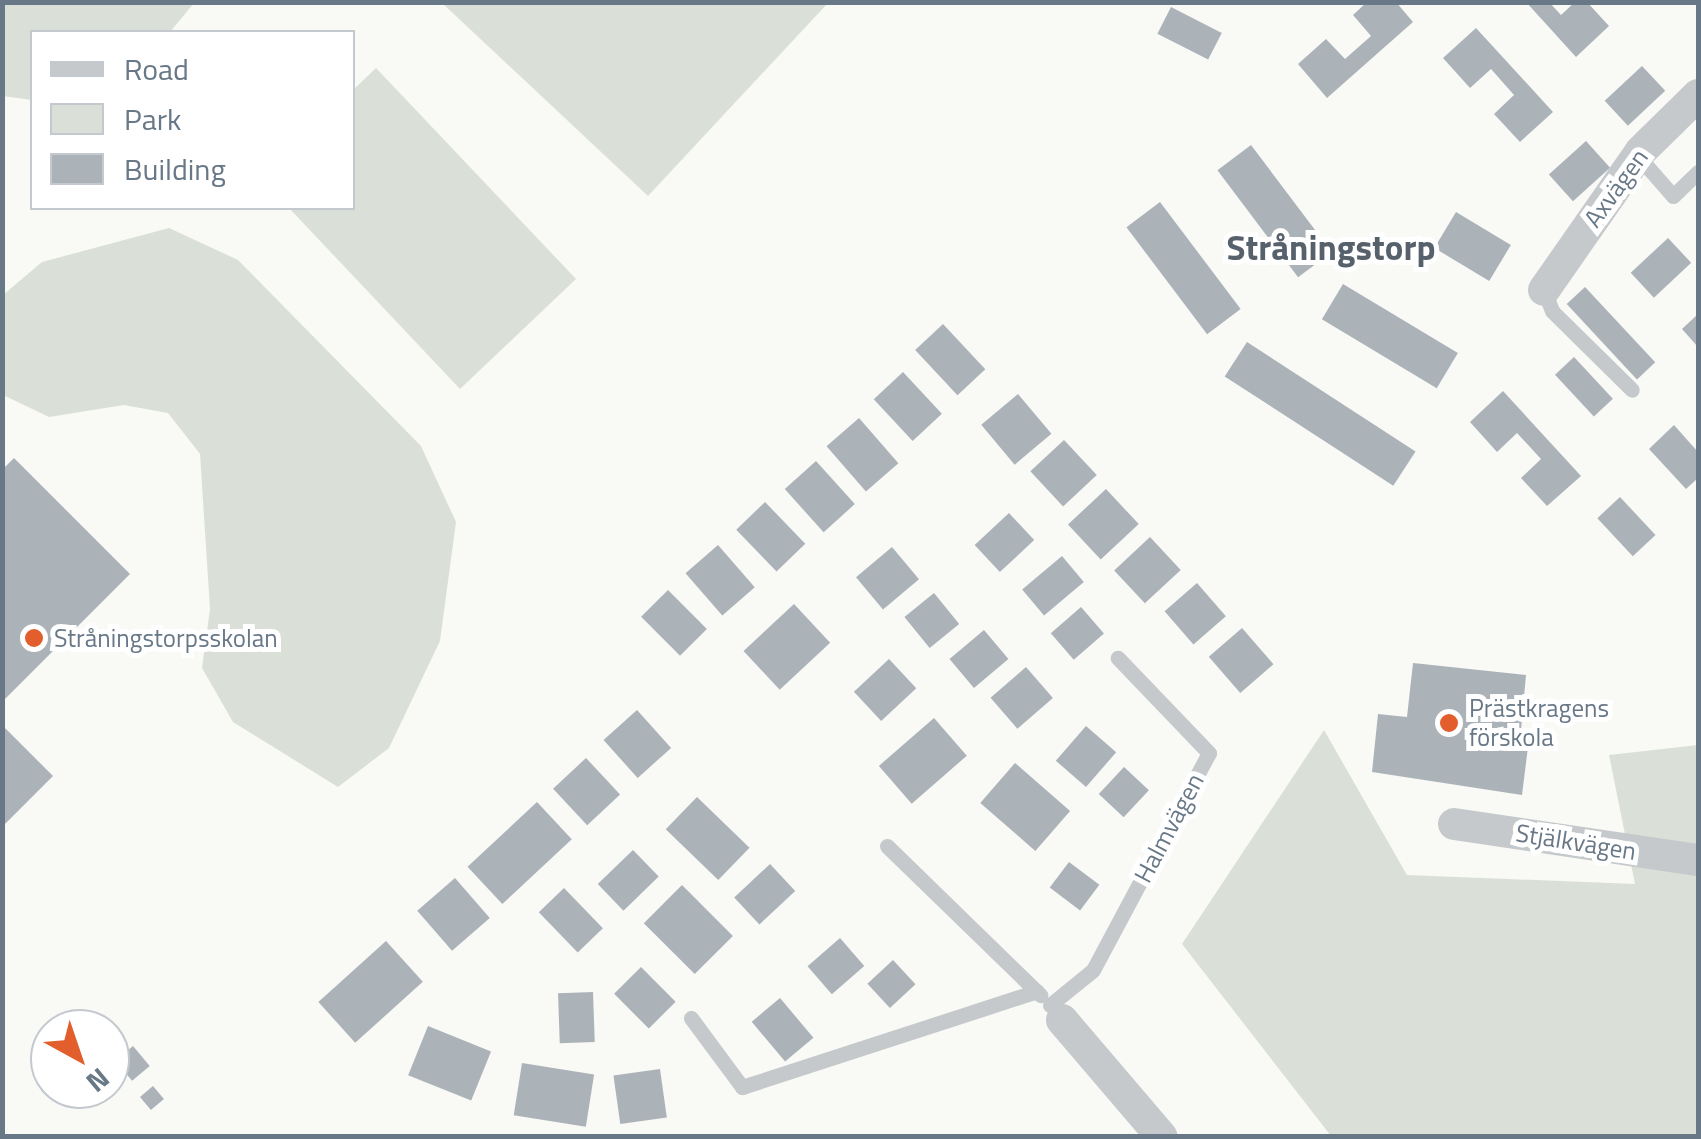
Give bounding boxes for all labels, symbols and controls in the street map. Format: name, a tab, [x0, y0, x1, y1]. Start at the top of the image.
legend	[30, 30, 355, 210]
text: Road	[124, 46, 189, 92]
text: Park	[124, 96, 181, 142]
street label: Axvägen	[1578, 143, 1654, 233]
text: Building	[124, 146, 226, 192]
district label: Stråningstorp	[1227, 226, 1435, 268]
place label: Stråningstorpsskolan	[54, 623, 278, 653]
marker: Stråningstorpsskolan	[23, 627, 45, 649]
place label: Prästkragens förskola	[1469, 694, 1609, 753]
marker: Prästkragens förskola	[1438, 712, 1460, 734]
street label: Halmvägen	[1128, 768, 1210, 888]
street label: Stjälkvägen	[1514, 818, 1638, 866]
north arrow	[30, 1009, 130, 1109]
text: N	[77, 1058, 120, 1104]

